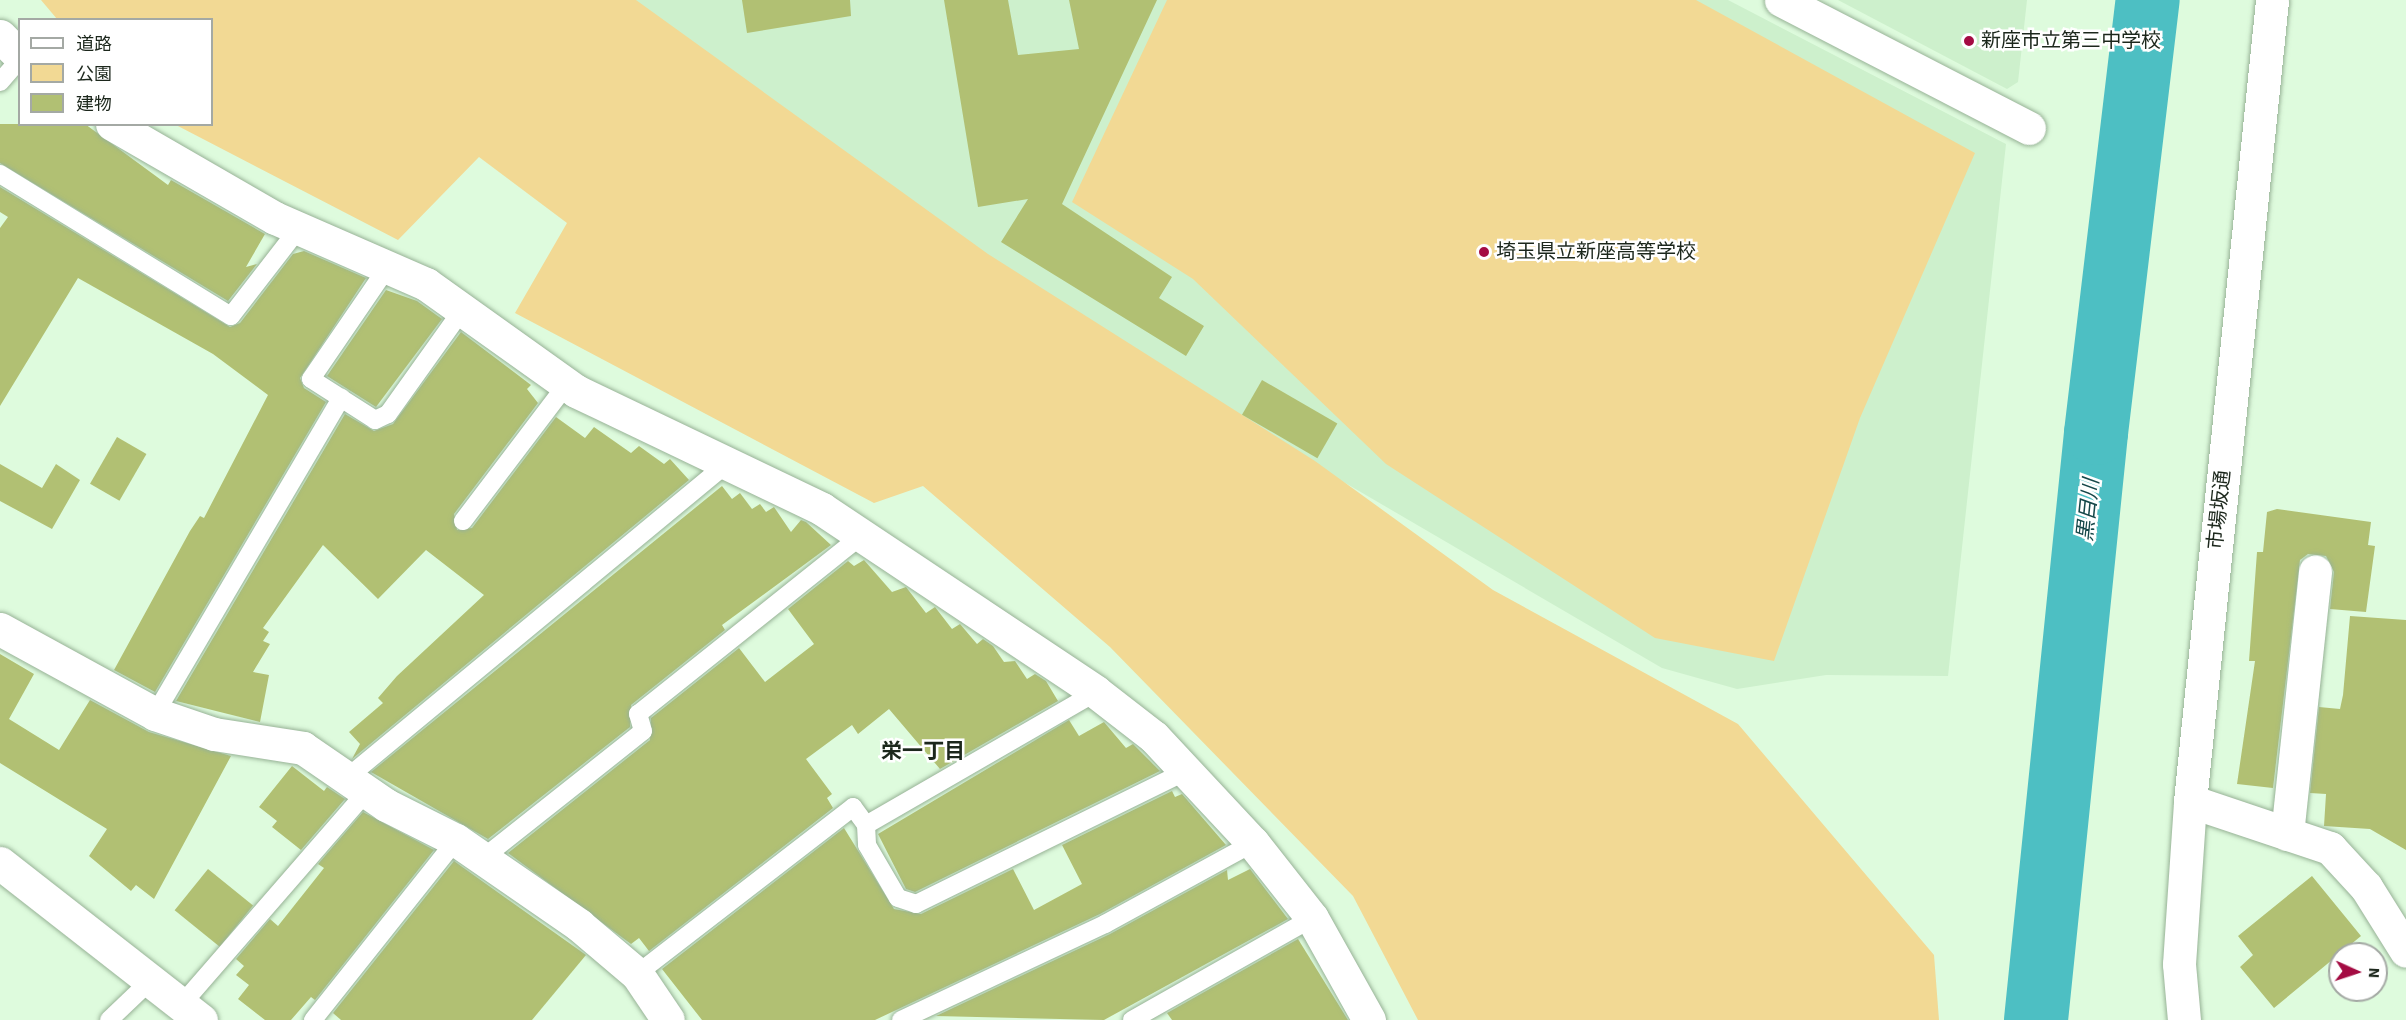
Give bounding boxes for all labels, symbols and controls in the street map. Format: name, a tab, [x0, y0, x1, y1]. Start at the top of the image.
legend	[18, 18, 213, 126]
place label: 新座市立第三中学校	[1981, 29, 2161, 53]
text: 道路	[76, 32, 112, 57]
marker: 新座市立第三中学校	[1962, 34, 1976, 48]
text: 公園	[76, 62, 112, 87]
text: 建物	[76, 92, 112, 117]
place label: 埼玉県立新座高等学校	[1496, 240, 1696, 264]
marker: 埼玉県立新座高等学校	[1477, 245, 1491, 259]
street label: 市場坂通	[2204, 469, 2236, 551]
water label: 黒目川	[2072, 477, 2104, 543]
district label: 栄一丁目	[881, 738, 965, 764]
north arrow	[2328, 942, 2388, 1002]
text: N	[2363, 967, 2385, 979]

